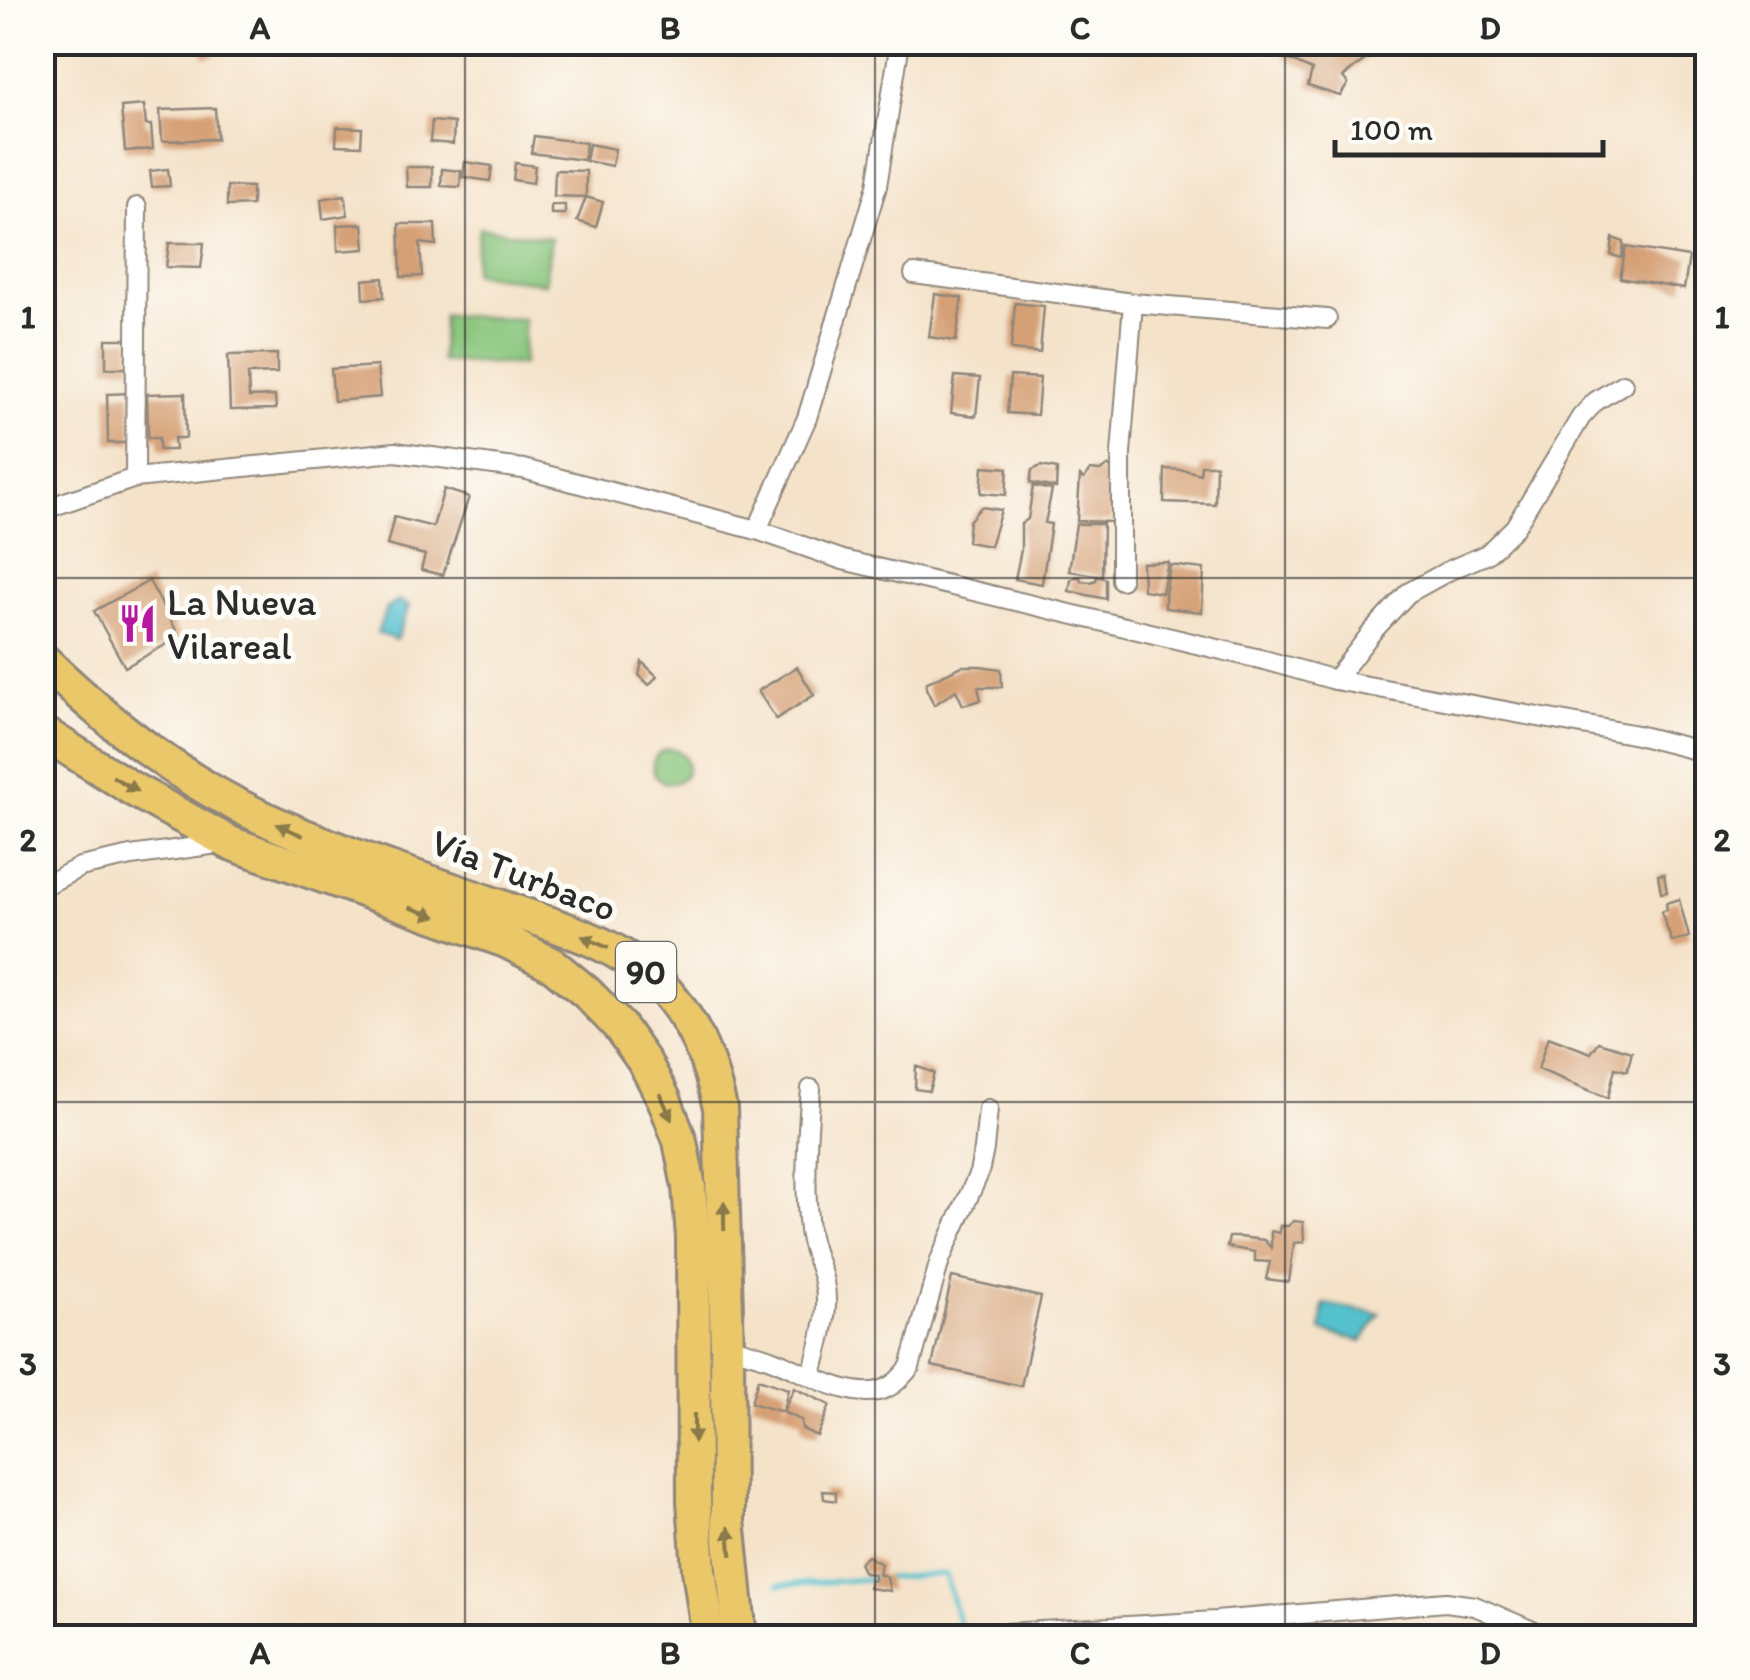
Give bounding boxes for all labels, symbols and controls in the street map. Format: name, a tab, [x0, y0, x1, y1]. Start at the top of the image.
text: A	[249, 9, 271, 47]
text: B	[660, 9, 680, 47]
text: C	[1070, 9, 1090, 47]
text: D	[1479, 9, 1501, 47]
scale bar	[1335, 95, 1602, 157]
text: 100 m	[1350, 111, 1433, 148]
text: 1	[21, 298, 36, 336]
text: 1	[1715, 298, 1730, 336]
place label: La Nueva Vilareal	[167, 579, 317, 669]
restaurant icon: La Nueva Vilareal	[116, 603, 158, 645]
one-way arrow	[111, 775, 139, 792]
street label: Vía Turbaco	[425, 819, 623, 931]
text: 2	[20, 821, 37, 859]
text: 2	[1714, 821, 1731, 859]
one-way arrow	[275, 822, 305, 838]
one-way arrow	[408, 905, 438, 920]
one-way arrow	[580, 934, 610, 950]
road number: 90	[616, 942, 676, 1002]
one-way arrow	[658, 1092, 674, 1122]
one-way arrow	[715, 1199, 731, 1231]
text: 3	[19, 1345, 37, 1383]
text: 3	[1713, 1345, 1731, 1383]
one-way arrow	[686, 1413, 702, 1445]
one-way arrow	[721, 1524, 737, 1556]
text: A	[249, 1634, 271, 1672]
text: B	[660, 1634, 680, 1672]
text: C	[1070, 1634, 1090, 1672]
text: D	[1479, 1634, 1501, 1672]

